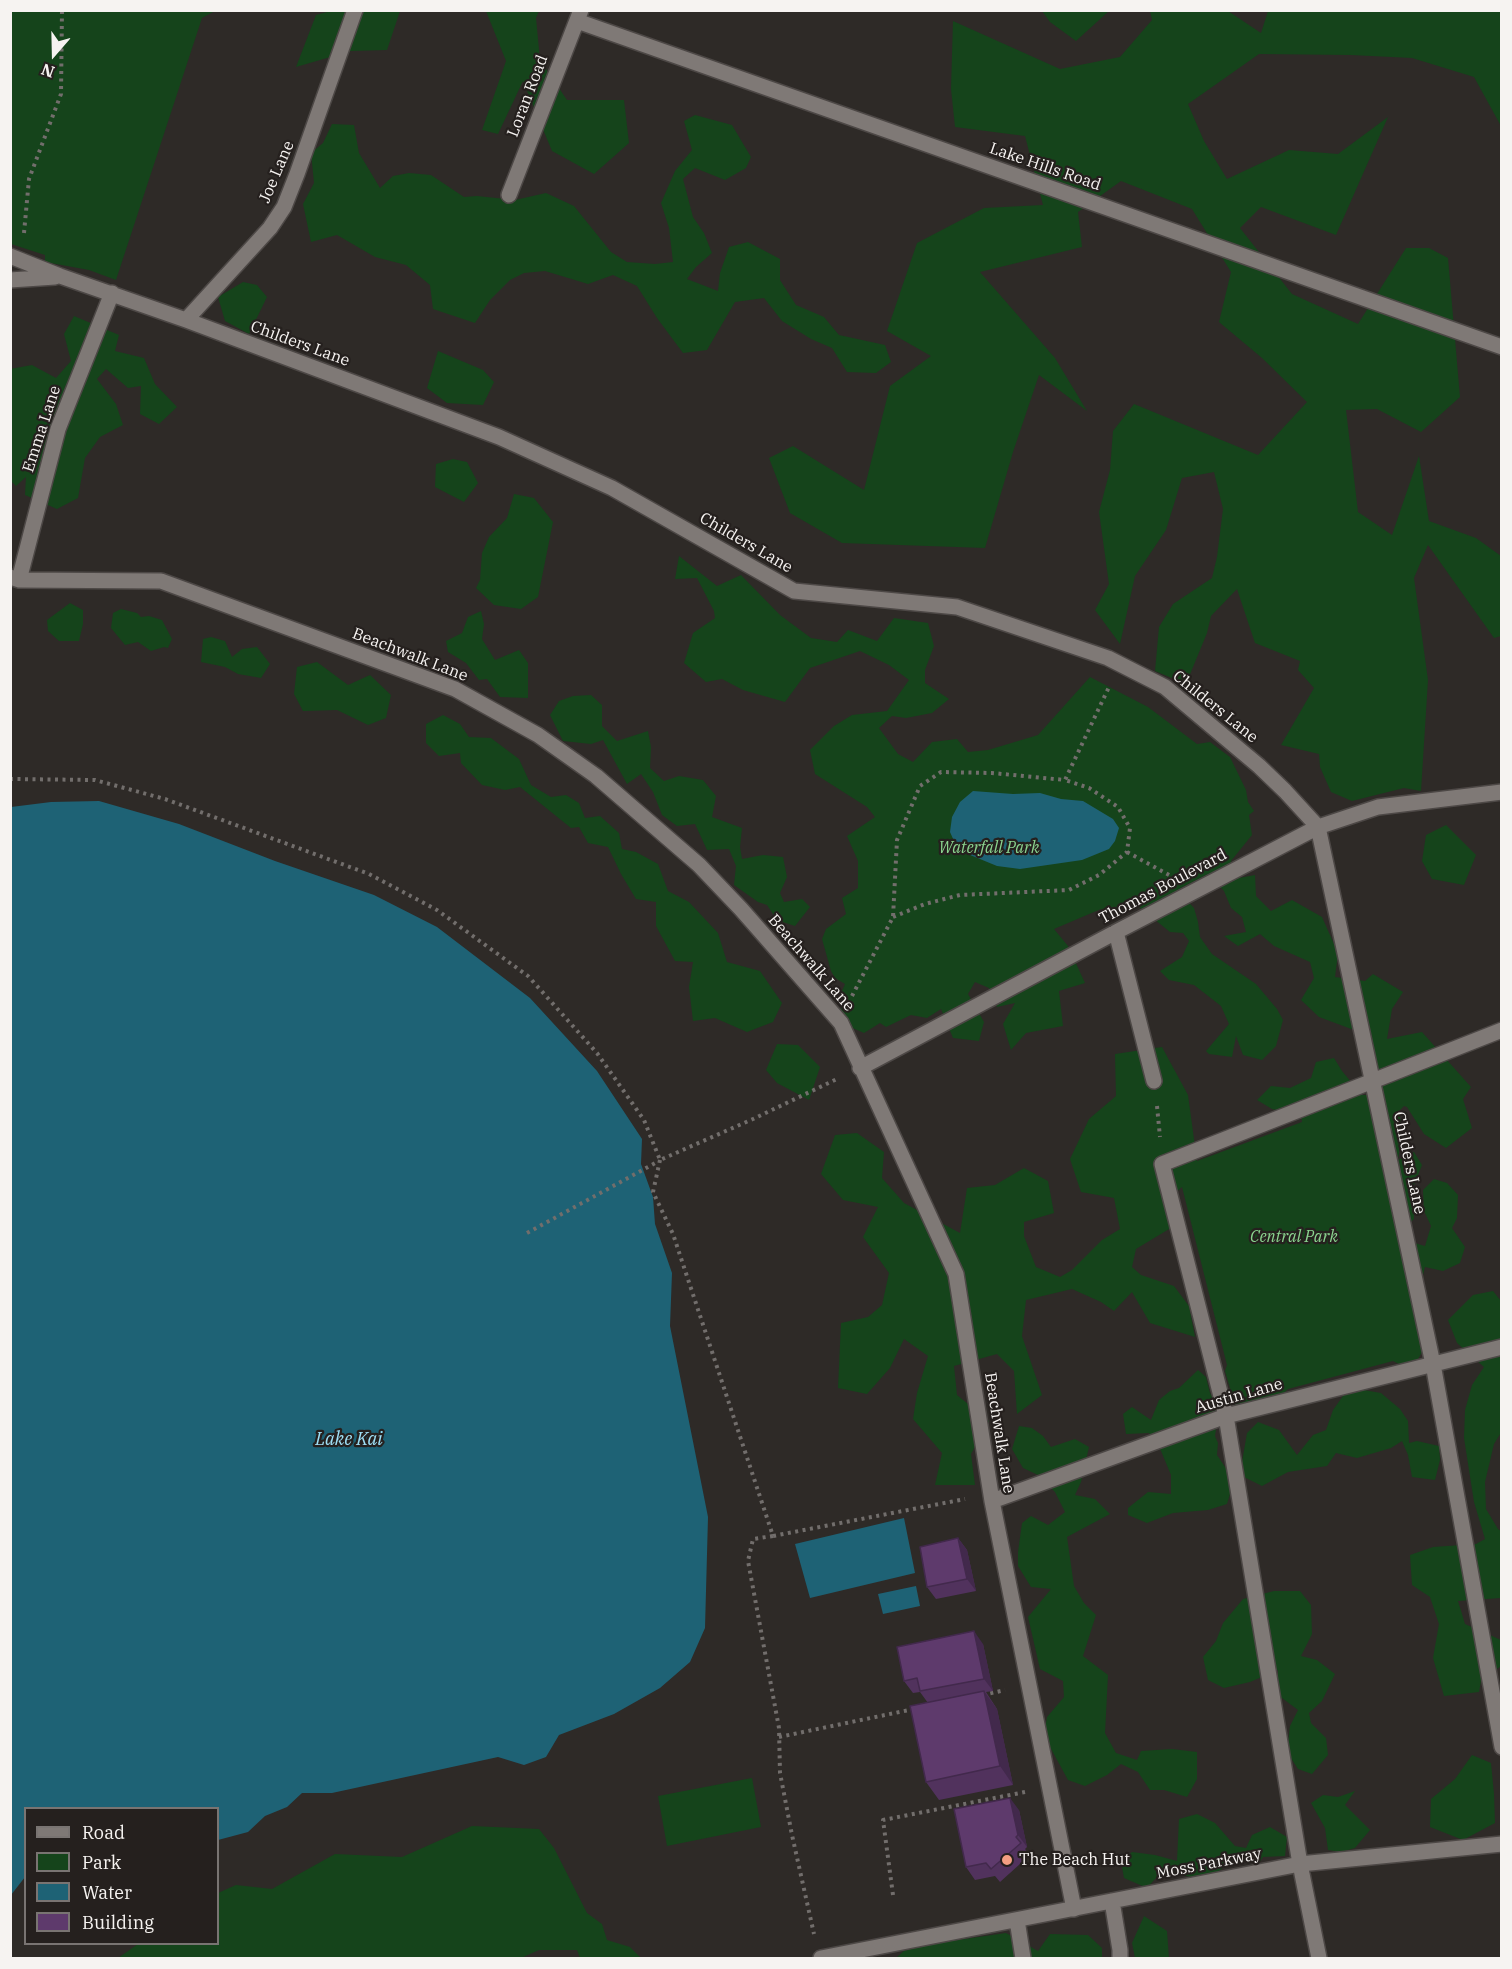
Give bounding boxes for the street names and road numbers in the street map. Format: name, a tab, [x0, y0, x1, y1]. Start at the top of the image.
street label: Loran Road	[504, 52, 552, 140]
street label: Joe Lane	[255, 138, 299, 206]
street label: Lake Hills Road	[987, 139, 1103, 195]
street label: Childers Lane	[248, 317, 352, 371]
street label: Emma Lane	[19, 383, 65, 475]
street label: Childers Lane	[696, 509, 796, 577]
street label: Beachwalk Lane	[350, 624, 470, 686]
street label: Childers Lane	[1168, 667, 1262, 747]
street label: Thomas Boulevard	[1096, 845, 1230, 929]
street label: Beachwalk Lane	[764, 911, 858, 1015]
street label: Childers Lane	[1389, 1110, 1429, 1216]
street label: Beachwalk Lane	[980, 1371, 1018, 1495]
street label: Austin Lane	[1193, 1374, 1285, 1418]
street label: Moss Parkway	[1155, 1844, 1263, 1884]

